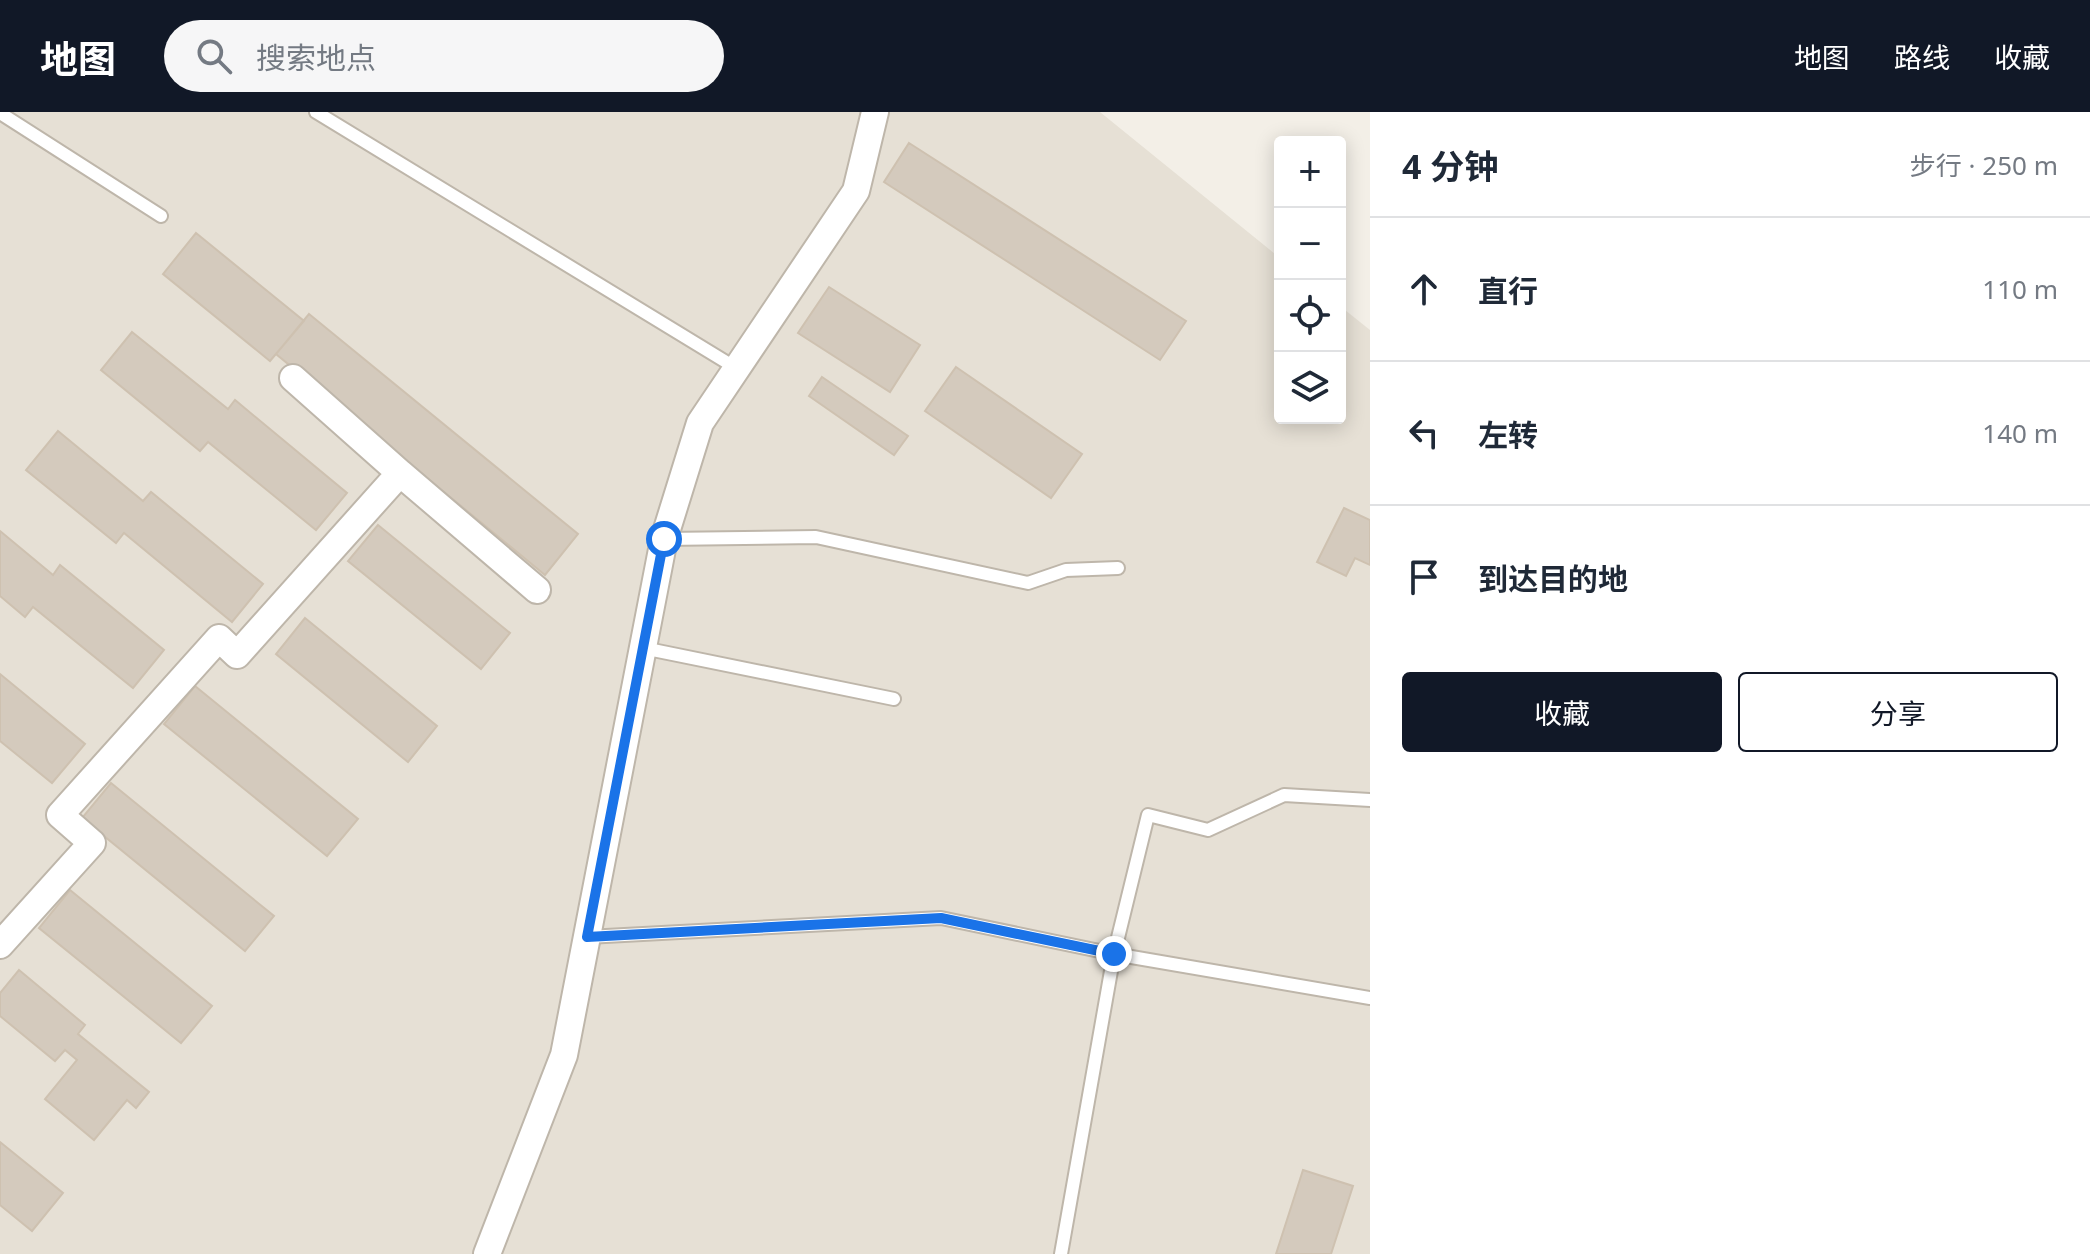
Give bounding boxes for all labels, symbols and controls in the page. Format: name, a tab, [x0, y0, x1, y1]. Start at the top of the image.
search box	[164, 20, 724, 92]
text: 地图	[40, 32, 116, 84]
icon: search	[192, 34, 236, 78]
text: 搜索地点	[256, 37, 376, 78]
text: 地图	[1794, 38, 1850, 76]
text: 路线	[1894, 38, 1950, 76]
text: 收藏	[1994, 38, 2050, 76]
map controls	[1274, 136, 1346, 424]
button: +	[1274, 136, 1346, 208]
text: 4 分钟	[1402, 143, 1498, 189]
text: 步行 · 250 m	[1910, 147, 2058, 183]
button: −	[1274, 208, 1346, 280]
icon: ahead	[1402, 267, 1446, 311]
text: 直行	[1478, 270, 1538, 311]
text: 110 m	[1982, 271, 2058, 307]
button: locate	[1274, 280, 1346, 352]
button: layers	[1274, 352, 1346, 424]
icon: left	[1402, 411, 1446, 455]
text: 左转	[1478, 414, 1538, 455]
text: 140 m	[1982, 415, 2058, 451]
route start	[646, 521, 682, 557]
icon: arrive	[1402, 555, 1446, 599]
text: 到达目的地	[1478, 558, 1628, 599]
button: 收藏	[1402, 672, 1722, 752]
button: 分享	[1738, 672, 2058, 752]
route end	[1096, 936, 1132, 972]

